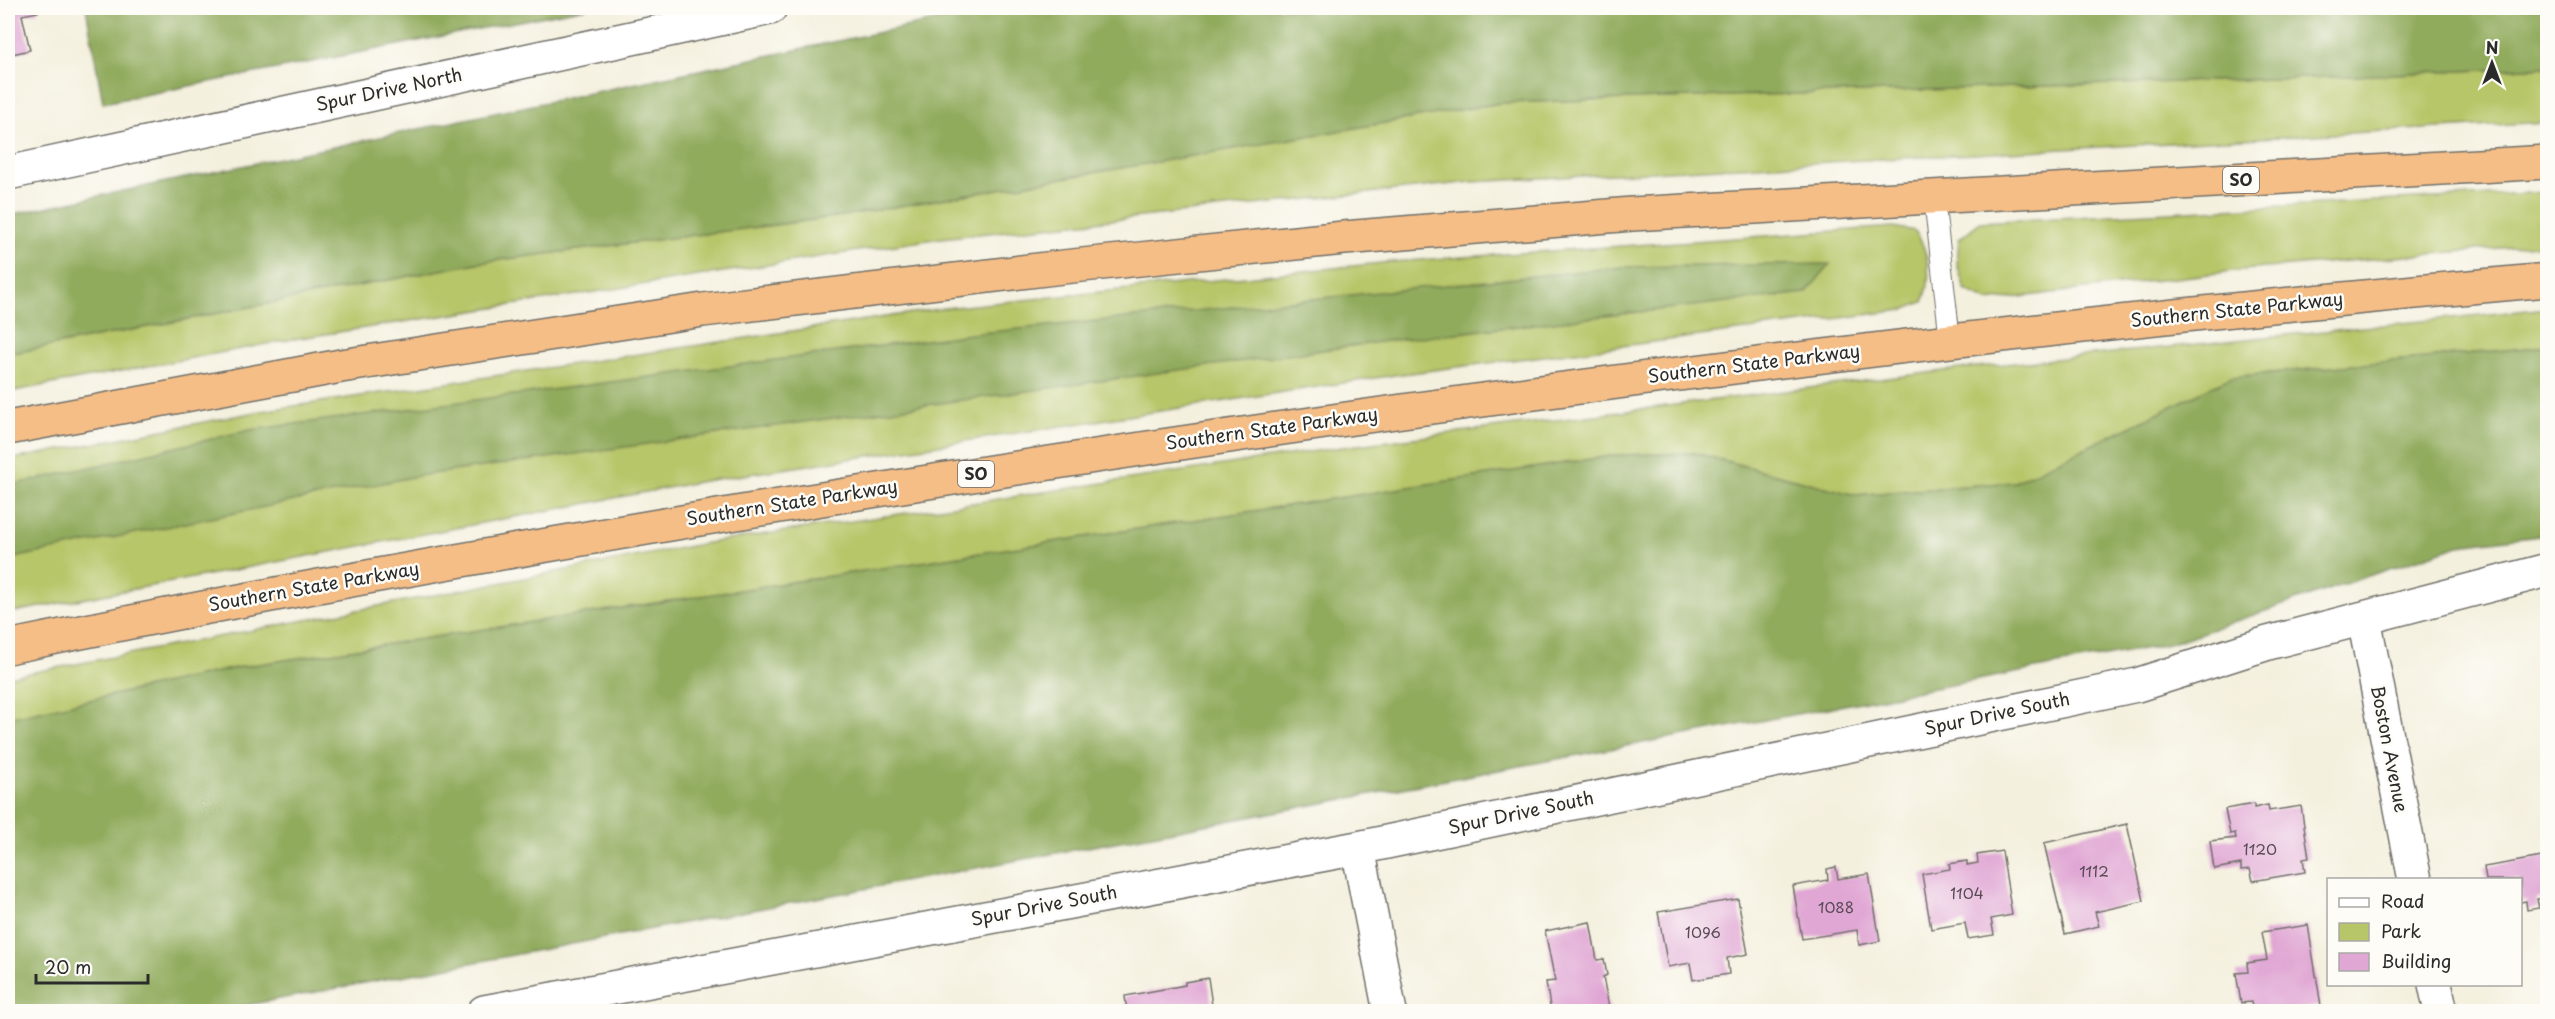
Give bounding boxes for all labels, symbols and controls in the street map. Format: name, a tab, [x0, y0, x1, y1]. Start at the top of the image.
north arrow	[2462, 33, 2522, 93]
text: N	[2486, 35, 2498, 59]
street label: Spur Drive North	[313, 60, 464, 117]
road number: SO	[2223, 167, 2259, 193]
street label: Southern State Parkway	[2129, 284, 2344, 333]
street label: Southern State Parkway	[1646, 336, 1861, 389]
street label: Southern State Parkway	[1164, 399, 1379, 456]
road number: SO	[958, 461, 994, 487]
street label: Southern State Parkway	[684, 472, 899, 532]
street label: Southern State Parkway	[206, 554, 421, 617]
street label: Boston Avenue	[2365, 683, 2416, 815]
street label: Spur Drive South	[1921, 684, 2072, 741]
street label: Spur Drive South	[1445, 783, 1596, 840]
house number: 1120	[2243, 837, 2277, 860]
house number: 1112	[2079, 859, 2109, 882]
street label: Spur Drive South	[968, 877, 1119, 932]
legend	[2327, 878, 2522, 986]
house number: 1104	[1950, 881, 1984, 904]
text: Road	[2381, 887, 2425, 914]
house number: 1088	[1818, 895, 1854, 918]
text: Park	[2381, 917, 2421, 944]
house number: 1096	[1685, 920, 1721, 943]
scale bar	[36, 947, 148, 985]
text: Building	[2381, 947, 2451, 974]
text: 20 m	[45, 953, 91, 980]

